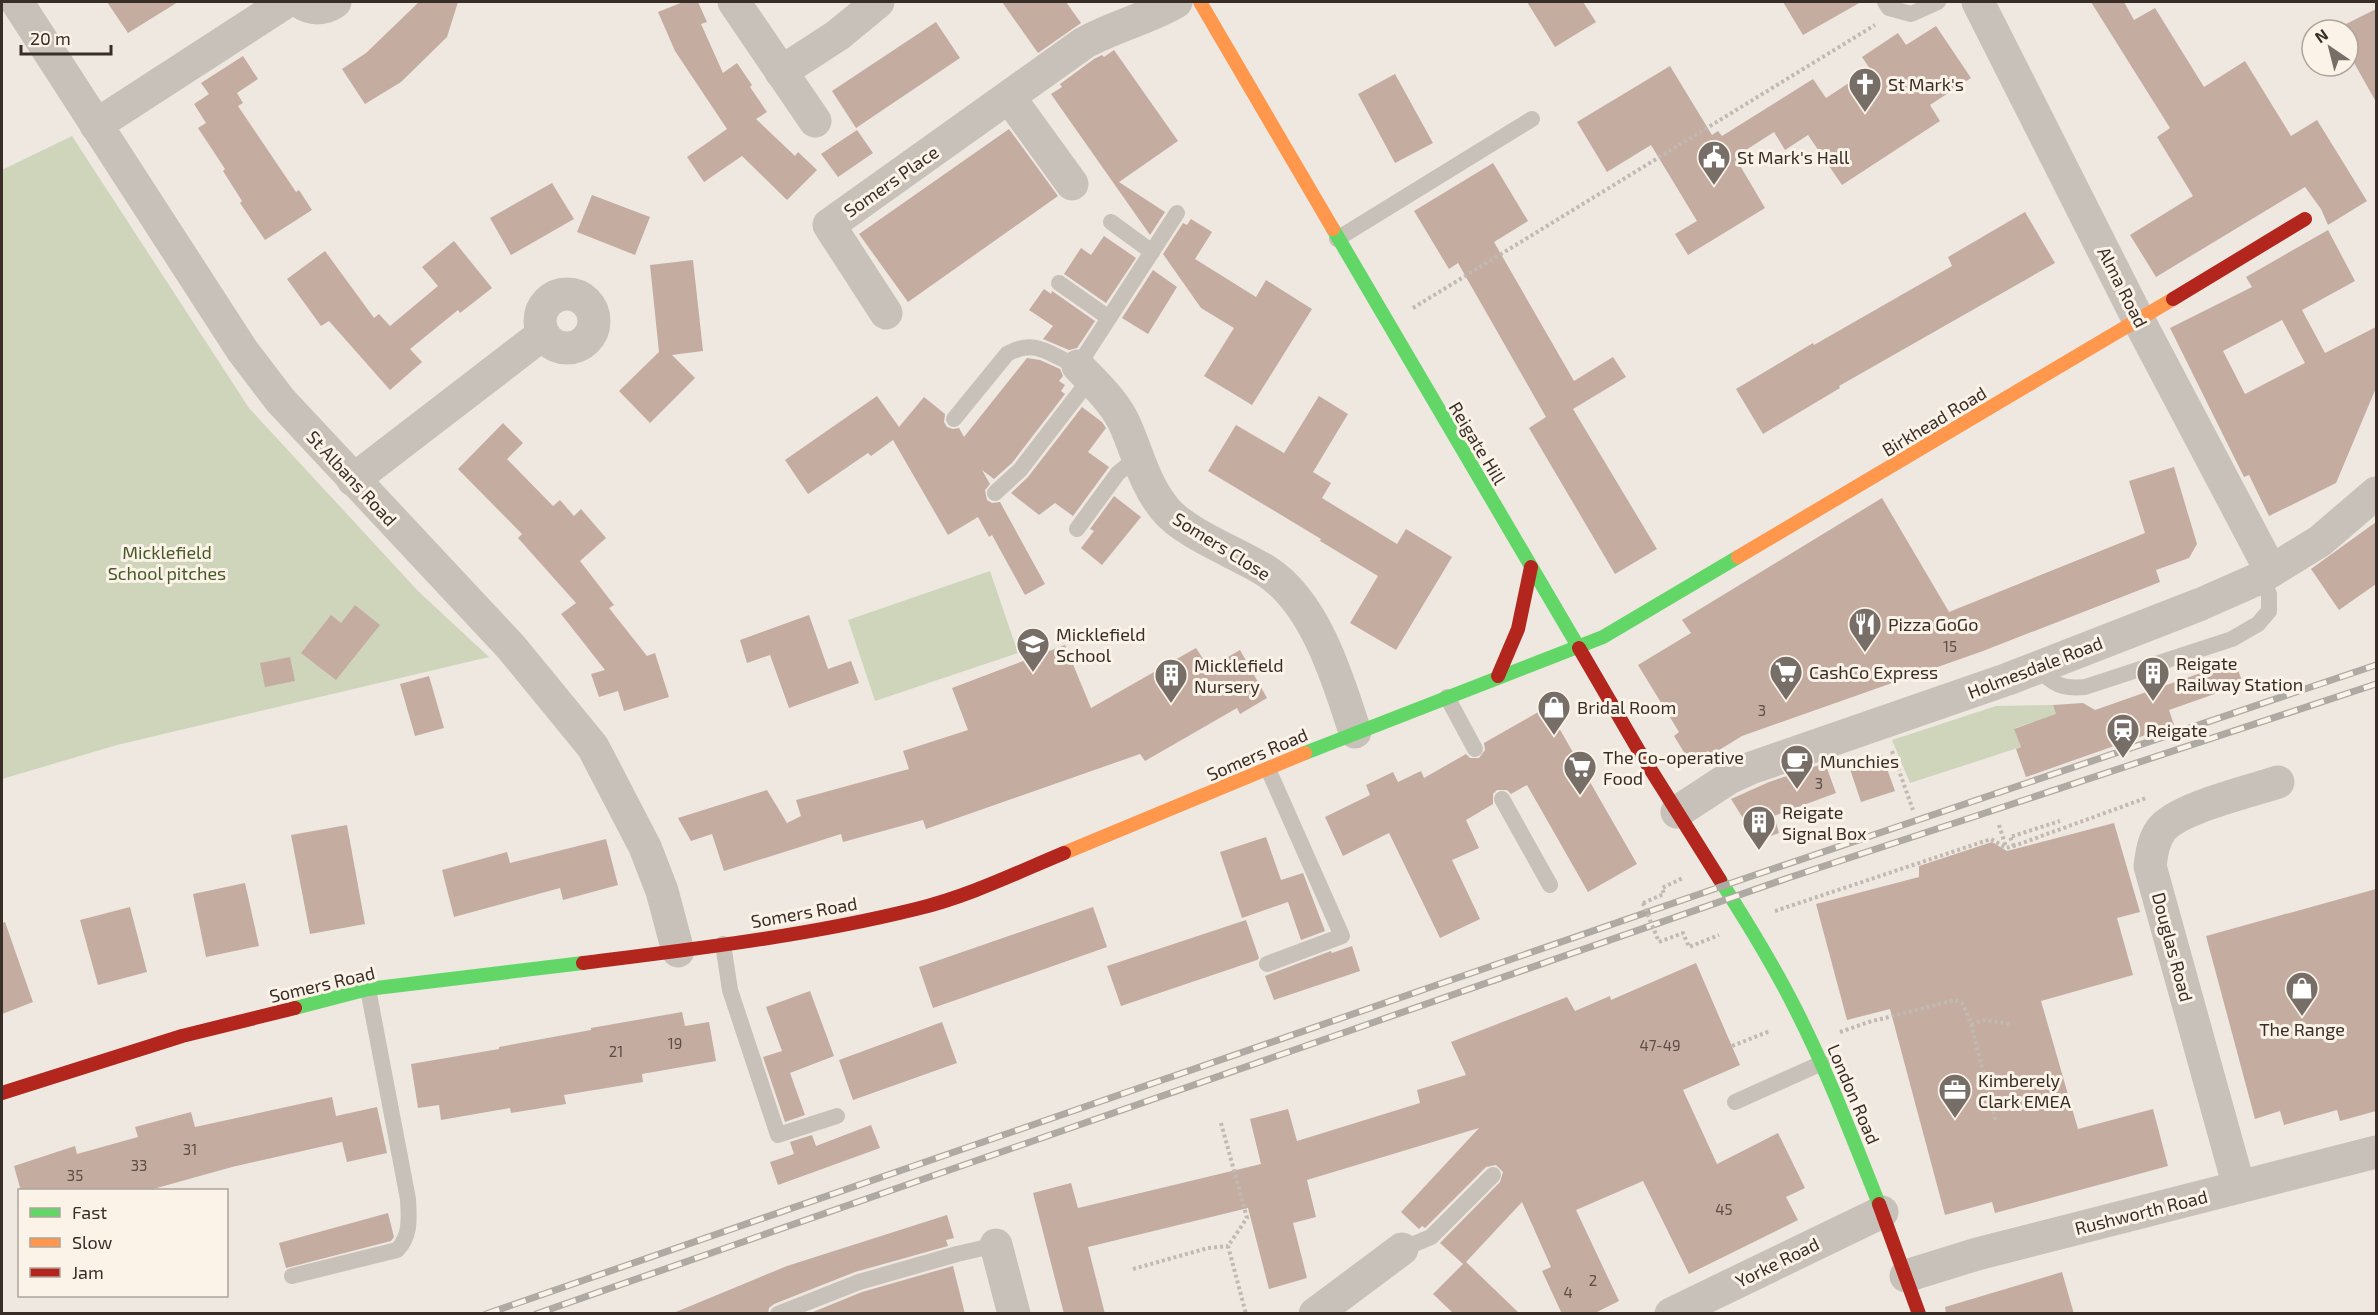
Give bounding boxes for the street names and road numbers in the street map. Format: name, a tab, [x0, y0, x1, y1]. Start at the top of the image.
street label: Somers Place	[840, 140, 942, 222]
street label: Alma Road	[2093, 243, 2153, 331]
street label: Birkhead Road	[1878, 381, 1990, 461]
street label: Reigate Hill	[1445, 398, 1512, 489]
street label: St Albans Road	[302, 426, 402, 530]
street label: Somers Close	[1169, 507, 1275, 585]
street label: Holmesdale Road	[1964, 631, 2106, 703]
street label: Somers Road	[1203, 723, 1311, 785]
street label: Douglas Road	[2148, 890, 2198, 1004]
street label: Somers Road	[749, 892, 859, 932]
street label: Somers Road	[267, 961, 377, 1007]
street label: London Road	[1823, 1041, 1885, 1147]
street label: Rushworth Road	[2072, 1185, 2210, 1239]
street label: Yorke Road	[1731, 1232, 1823, 1292]

